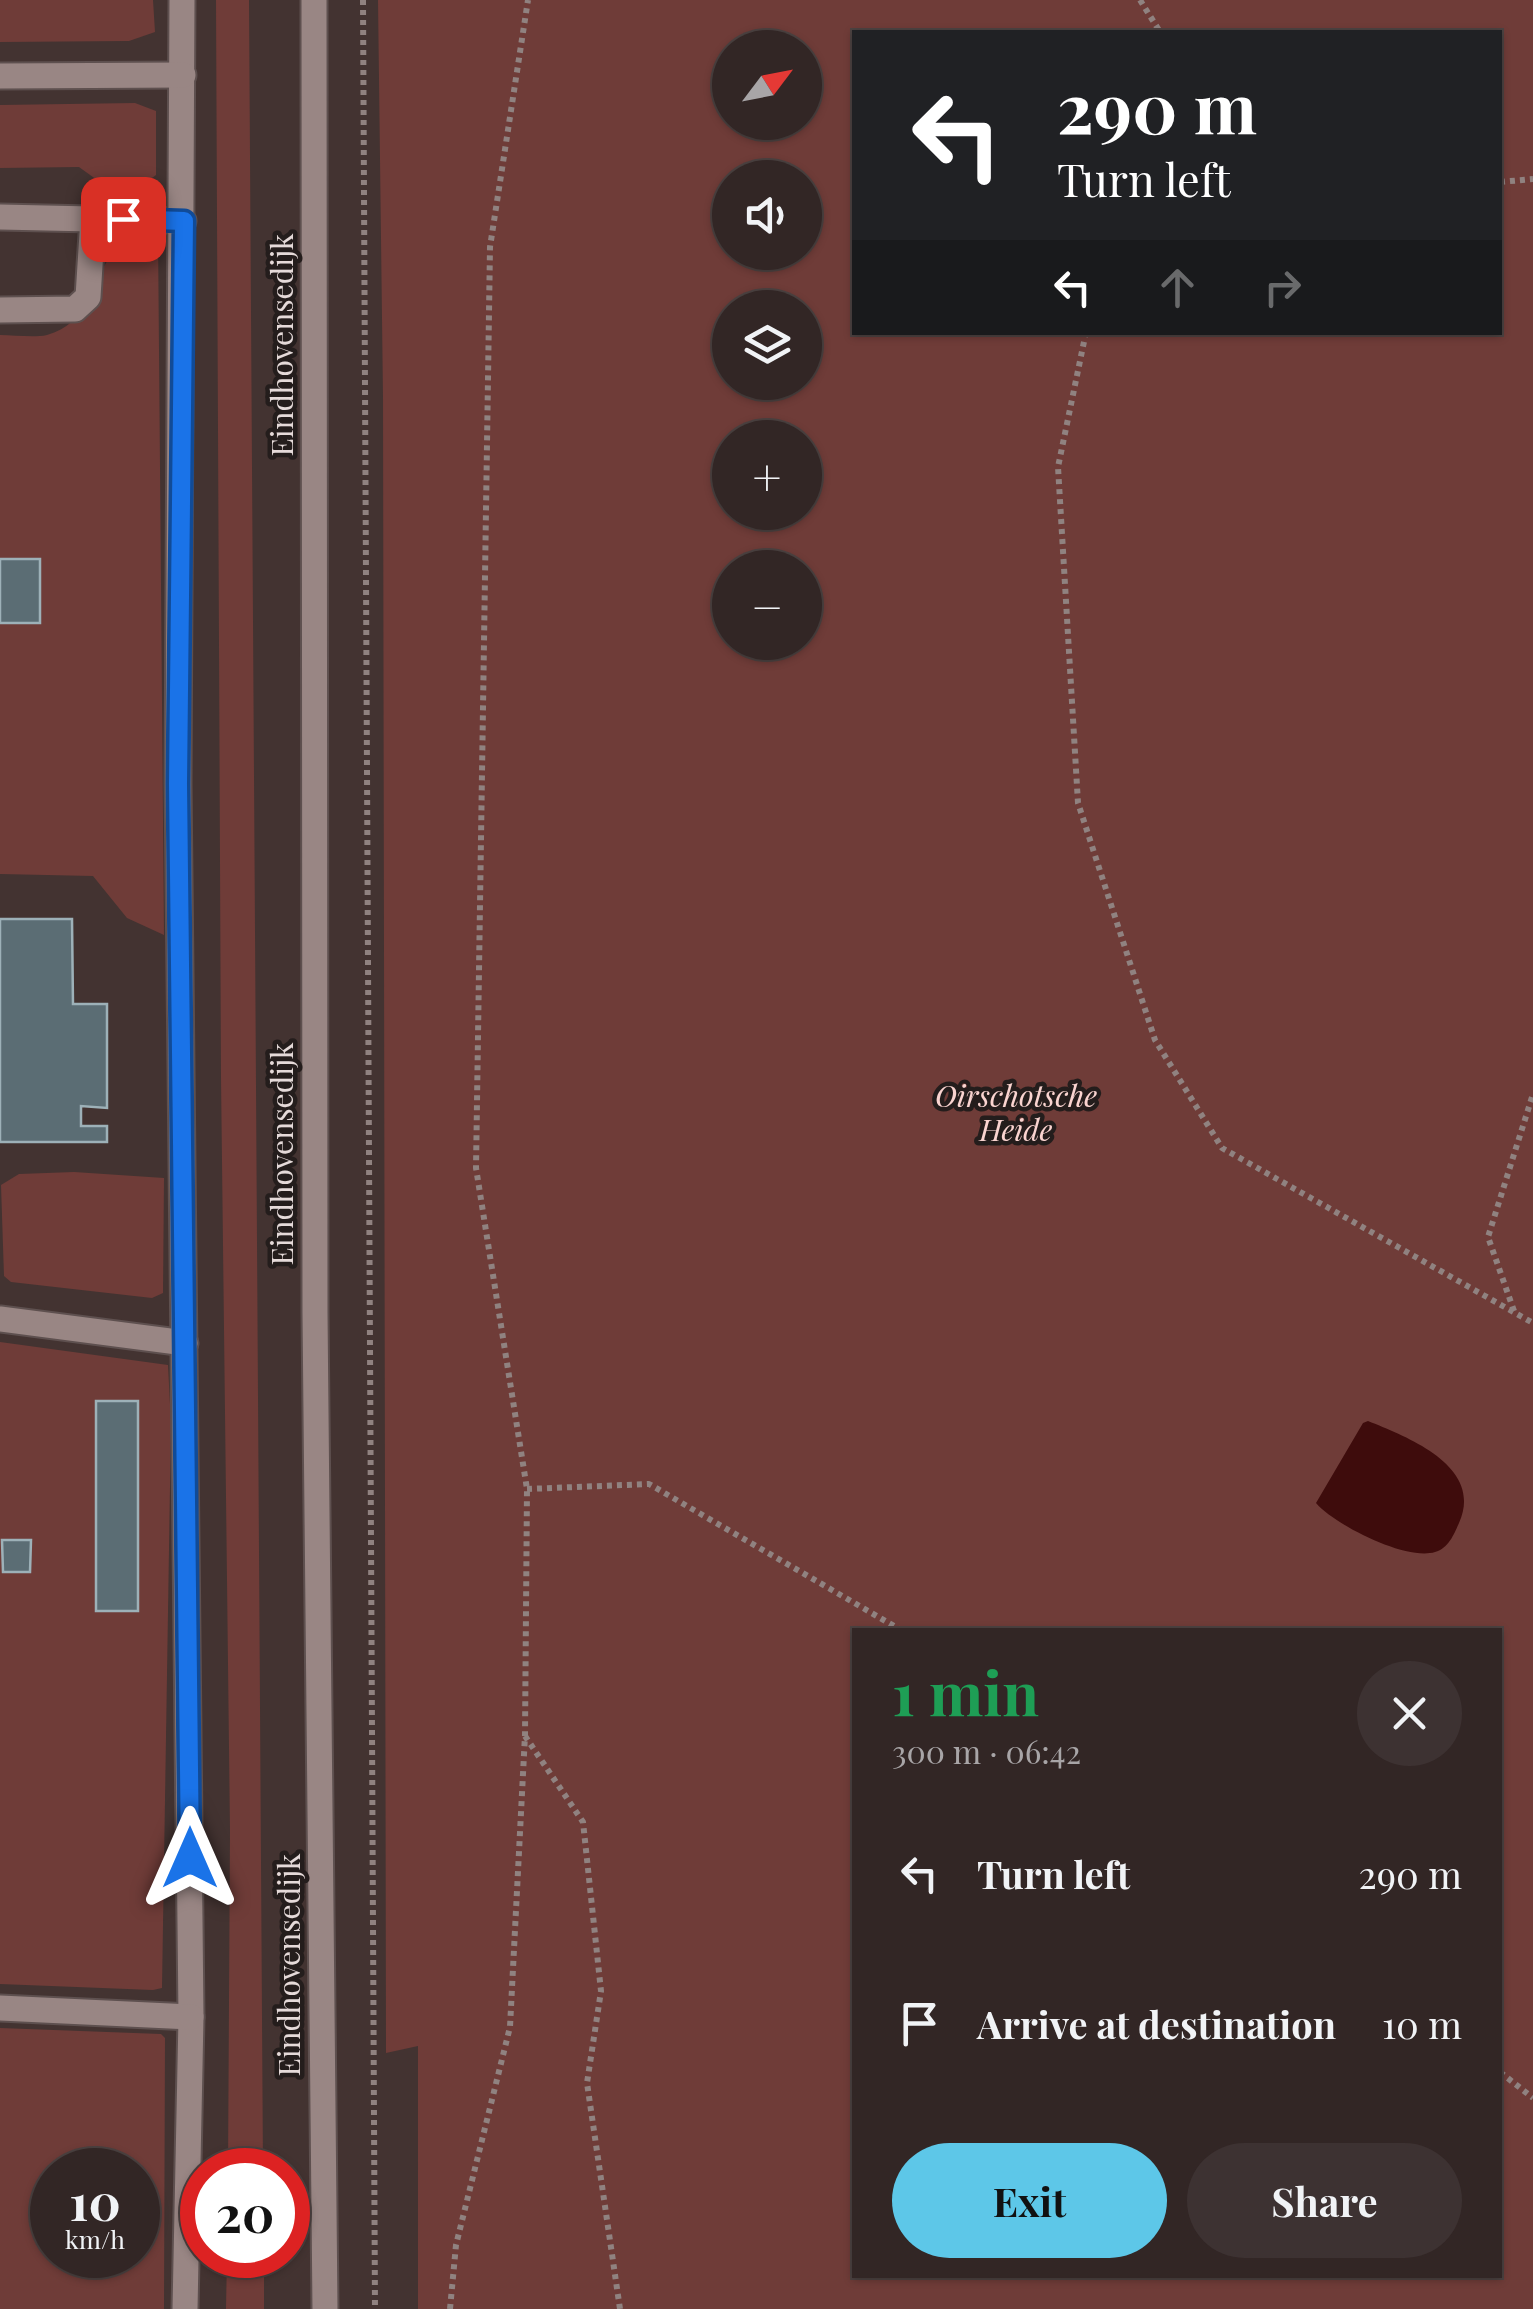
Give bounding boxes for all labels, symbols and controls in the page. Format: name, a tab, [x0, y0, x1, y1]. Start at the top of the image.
north arrow	[712, 30, 822, 140]
map controls	[712, 30, 822, 660]
text: 290 m	[1057, 58, 1257, 152]
icon: left	[892, 70, 1022, 200]
text: Turn left	[1057, 148, 1231, 208]
button: sound	[712, 160, 822, 270]
pin	[81, 177, 166, 262]
icon: arrive	[96, 192, 151, 247]
street label: Eindhovensedijk	[261, 233, 301, 457]
icon: left	[1045, 260, 1100, 315]
icon: ahead	[1150, 260, 1205, 315]
icon: right	[1255, 260, 1310, 315]
button: layers	[712, 290, 822, 400]
button: +	[712, 420, 822, 530]
button: −	[712, 550, 822, 660]
street label: Eindhovensedijk	[261, 1042, 301, 1266]
park label: Oirschotsche Heide	[935, 1075, 1097, 1149]
text: 1 min	[892, 1651, 1039, 1731]
button: close	[1357, 1661, 1462, 1766]
text: 300 m · 06:42	[892, 1729, 1081, 1772]
position arrow	[138, 1806, 242, 1910]
icon: left	[892, 1846, 947, 1901]
text: Turn left	[977, 1848, 1130, 1899]
text: 290 m	[1358, 1848, 1462, 1899]
street label: Eindhovensedijk	[268, 1853, 308, 2077]
icon: arrive	[892, 1996, 947, 2051]
text: Arrive at destination	[977, 1998, 1336, 2049]
text: 10 m	[1382, 1998, 1462, 2049]
button: Exit	[892, 2143, 1167, 2258]
button: Share	[1187, 2143, 1462, 2258]
speed limit sign: 20	[180, 2148, 310, 2278]
text: 10	[69, 2167, 121, 2234]
text: km/h	[65, 2222, 125, 2255]

